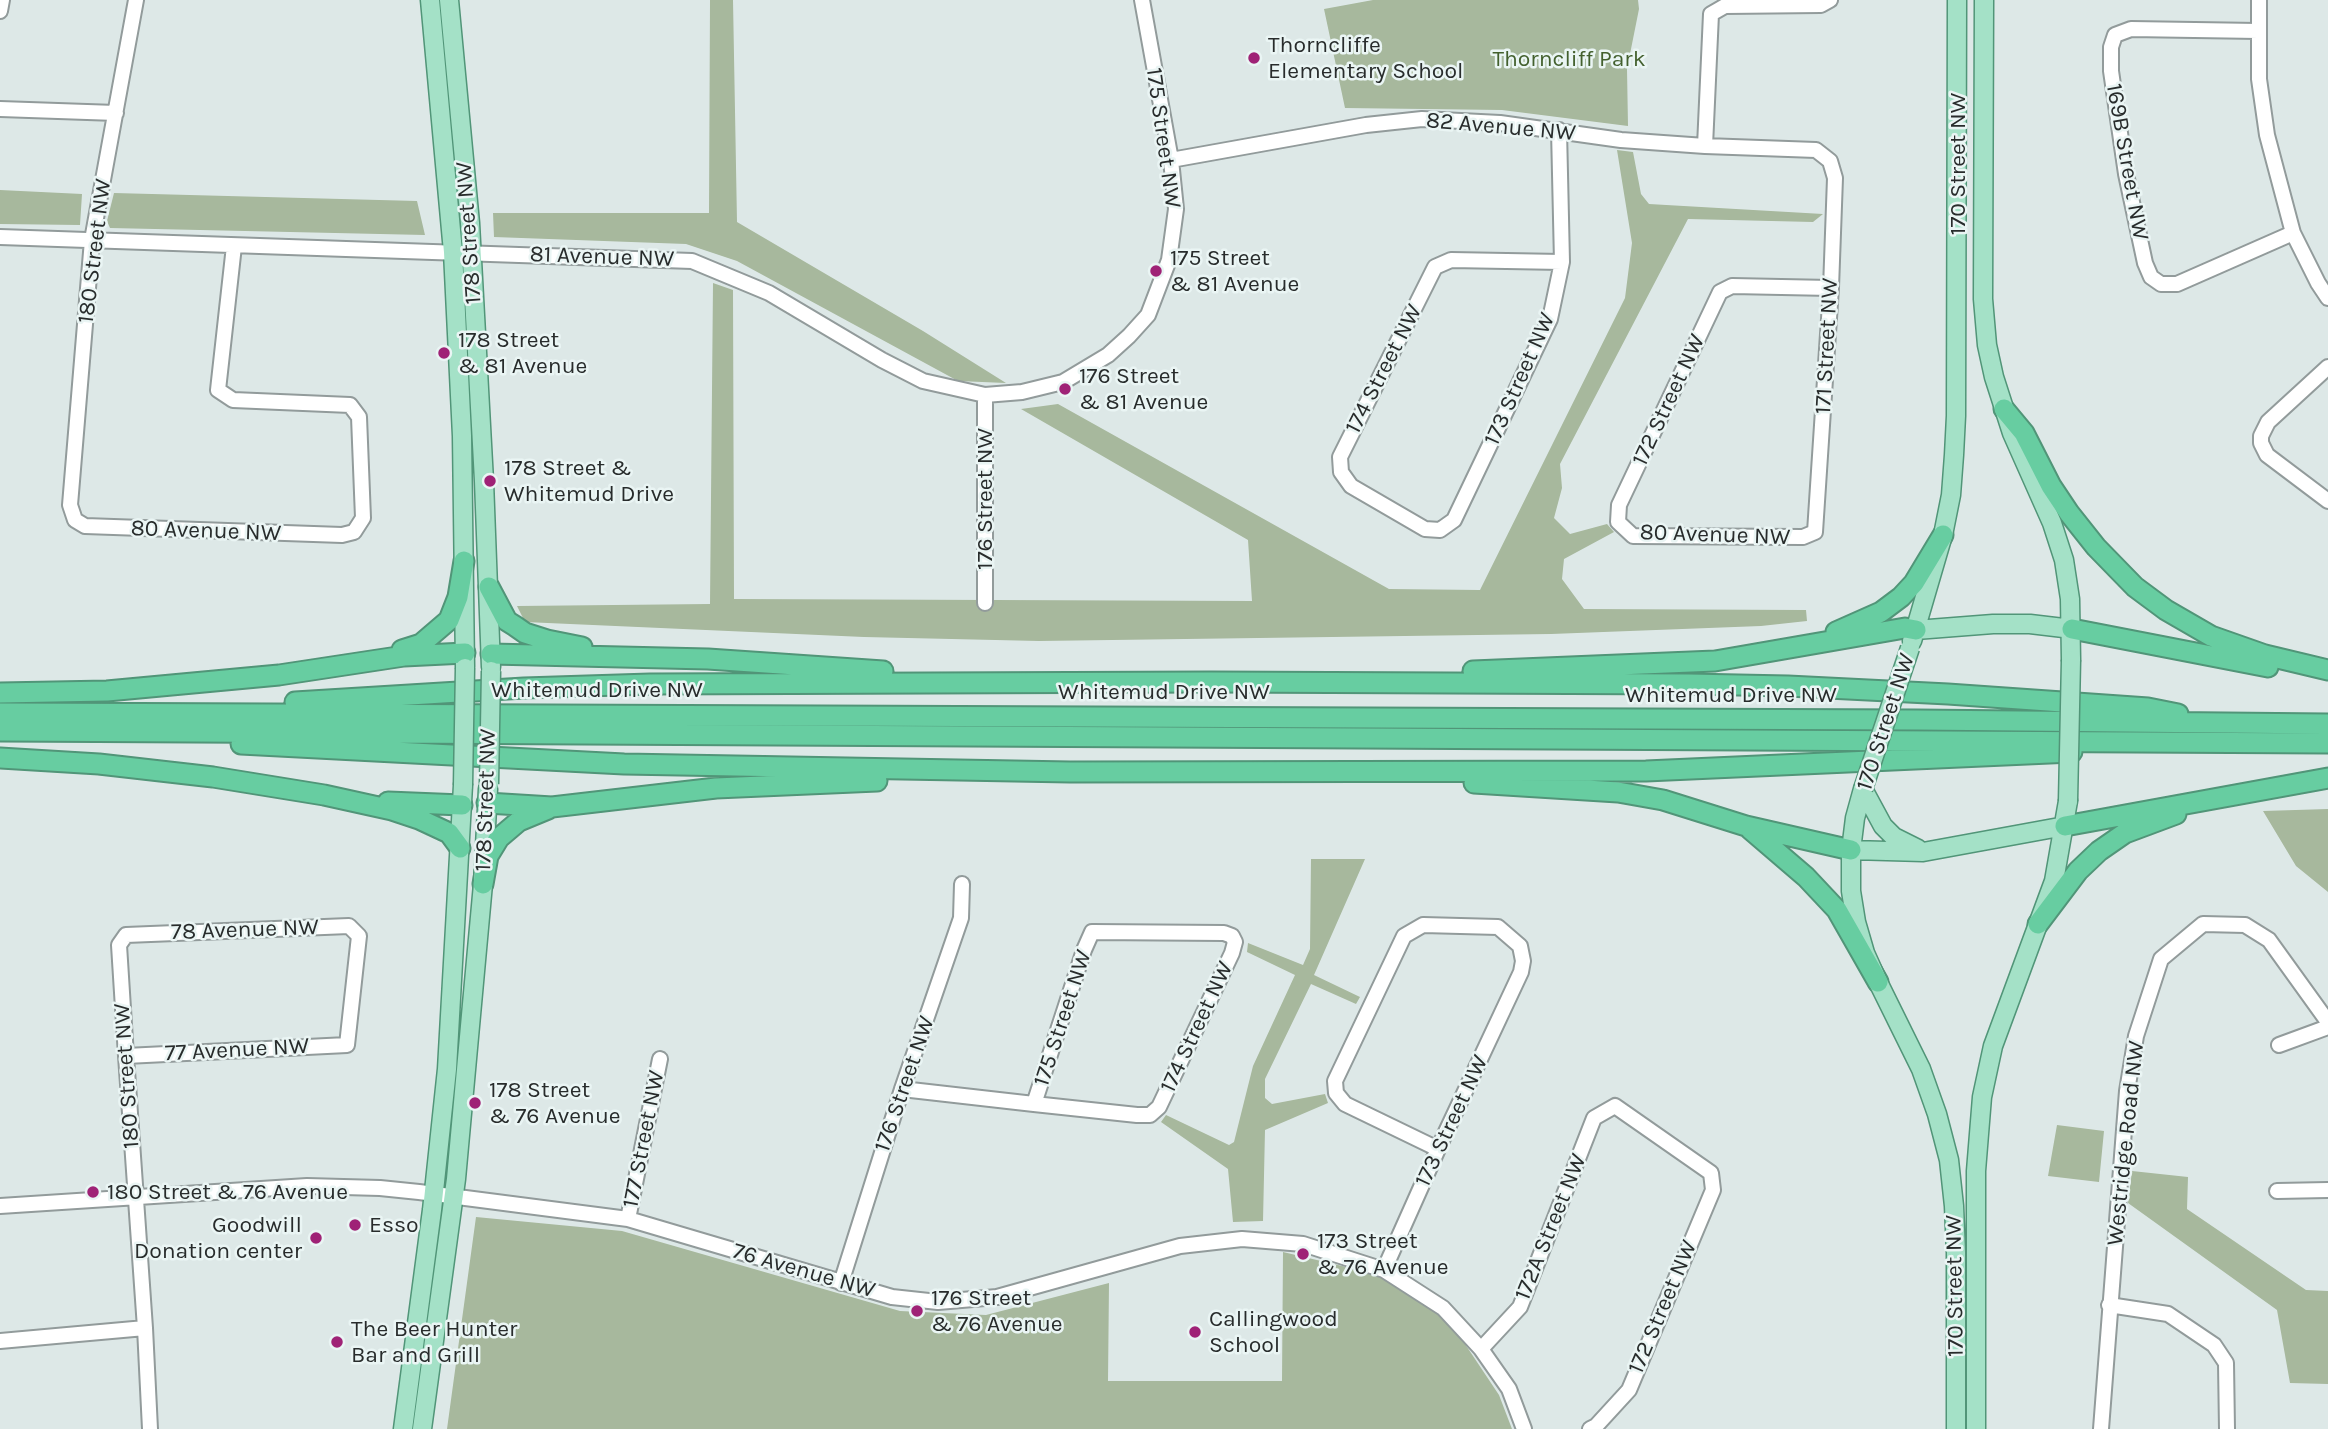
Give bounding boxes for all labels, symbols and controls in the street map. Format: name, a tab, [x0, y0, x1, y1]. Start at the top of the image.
place label: Thorncliffe Elementary School	[1268, 31, 1463, 85]
park label: Thorncliff Park	[1492, 45, 1646, 73]
marker: Thorncliffe Elementary School	[1246, 50, 1262, 66]
street label: 175 Street NW	[1139, 66, 1187, 210]
street label: 169B Street NW	[2100, 81, 2154, 243]
street label: 170 Street NW	[1944, 93, 1972, 235]
street label: 82 Avenue NW	[1425, 107, 1577, 147]
street label: 178 Street NW	[450, 161, 488, 305]
street label: 180 Street NW	[72, 177, 118, 325]
street label: 81 Avenue NW	[529, 241, 675, 273]
place label: 175 Street & 81 Avenue	[1170, 244, 1299, 298]
marker: 175 Street & 81 Avenue	[1148, 263, 1164, 279]
street label: 171 Street NW	[1810, 277, 1844, 415]
street label: 174 Street NW	[1340, 300, 1428, 438]
street label: 173 Street NW	[1478, 308, 1562, 450]
place label: 178 Street & 81 Avenue	[458, 326, 587, 380]
street label: 172 Street NW	[1626, 330, 1712, 470]
marker: 178 Street & 81 Avenue	[436, 345, 452, 361]
place label: 176 Street & 81 Avenue	[1079, 362, 1208, 416]
marker: 176 Street & 81 Avenue	[1057, 381, 1073, 397]
street label: 176 Street NW	[971, 428, 999, 570]
place label: 178 Street & Whitemud Drive	[504, 454, 674, 508]
marker: 178 Street & Whitemud Drive	[482, 473, 498, 489]
street label: 80 Avenue NW	[130, 515, 282, 547]
street label: 80 Avenue NW	[1639, 519, 1791, 551]
street label: 170 Street NW	[1851, 650, 1921, 794]
street label: Whitemud Drive NW	[491, 676, 703, 704]
street label: Whitemud Drive NW	[1058, 678, 1270, 706]
street label: Whitemud Drive NW	[1625, 681, 1837, 709]
street label: 178 Street NW	[470, 728, 502, 872]
street label: 78 Avenue NW	[171, 914, 319, 946]
street label: 175 Street NW	[1028, 946, 1098, 1090]
street label: 174 Street NW	[1155, 957, 1239, 1097]
street label: 180 Street NW	[108, 1002, 146, 1150]
street label: 176 Street NW	[869, 1012, 941, 1156]
street label: 77 Avenue NW	[164, 1032, 310, 1068]
street label: Westridge Road NW	[2102, 1039, 2150, 1247]
street label: 173 Street NW	[1409, 1051, 1495, 1191]
street label: 177 Street NW	[617, 1068, 671, 1210]
place label: 178 Street & 76 Avenue	[489, 1076, 621, 1130]
marker: 178 Street & 76 Avenue	[467, 1095, 483, 1111]
street label: 172A Street NW	[1509, 1150, 1593, 1304]
place label: 180 Street & 76 Avenue	[107, 1178, 348, 1206]
marker: 180 Street & 76 Avenue	[85, 1184, 101, 1200]
place label: Goodwill Donation center	[134, 1211, 302, 1265]
place label: Esso	[369, 1211, 419, 1239]
street label: 170 Street NW	[1940, 1215, 1970, 1357]
marker: Esso	[347, 1217, 363, 1233]
place label: 173 Street & 76 Avenue	[1317, 1227, 1449, 1281]
marker: Goodwill Donation center	[308, 1230, 324, 1246]
street label: 172 Street NW	[1623, 1236, 1703, 1378]
street label: 76 Avenue NW	[730, 1237, 878, 1305]
marker: 173 Street & 76 Avenue	[1295, 1246, 1311, 1262]
place label: 176 Street & 76 Avenue	[931, 1284, 1063, 1338]
marker: 176 Street & 76 Avenue	[909, 1303, 925, 1319]
place label: Callingwood School	[1209, 1305, 1338, 1359]
place label: The Beer Hunter Bar and Grill	[351, 1315, 517, 1369]
marker: Callingwood School	[1187, 1324, 1203, 1340]
marker: The Beer Hunter Bar and Grill	[329, 1334, 345, 1350]

